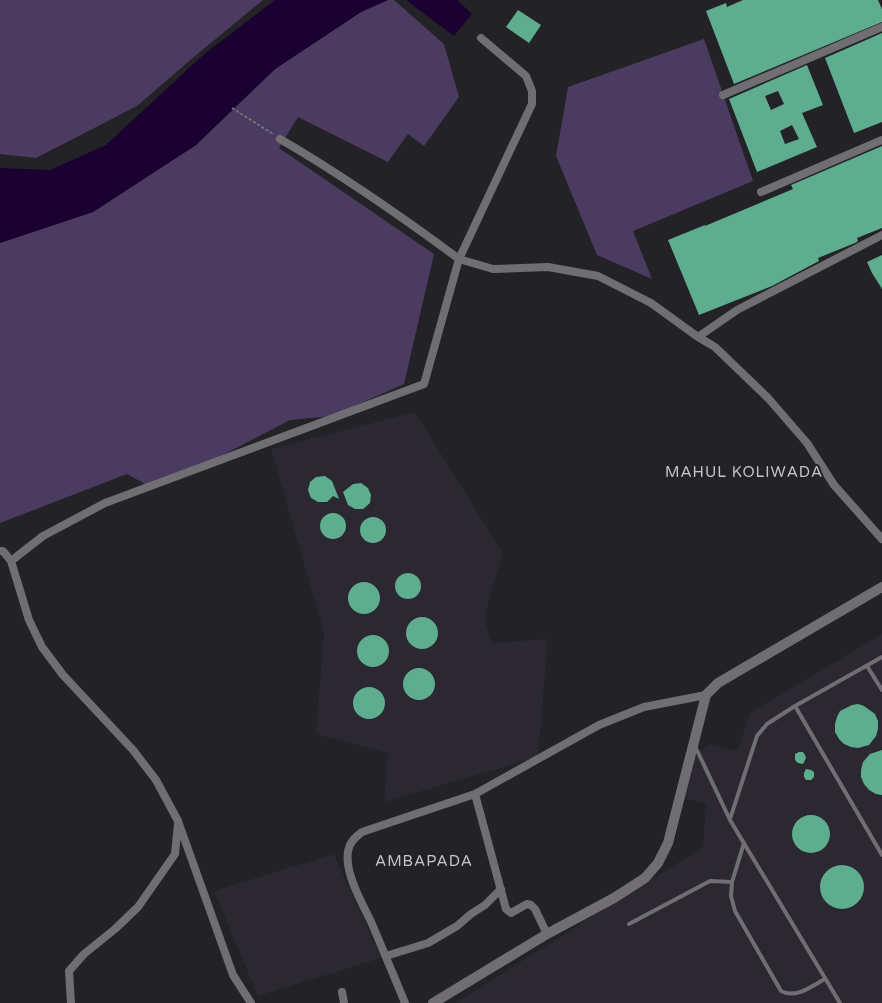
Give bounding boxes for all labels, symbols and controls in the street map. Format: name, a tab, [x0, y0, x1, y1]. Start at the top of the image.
district label: MAHUL KOLIWADA	[665, 463, 823, 481]
district label: AMBAPADA	[375, 852, 473, 870]

